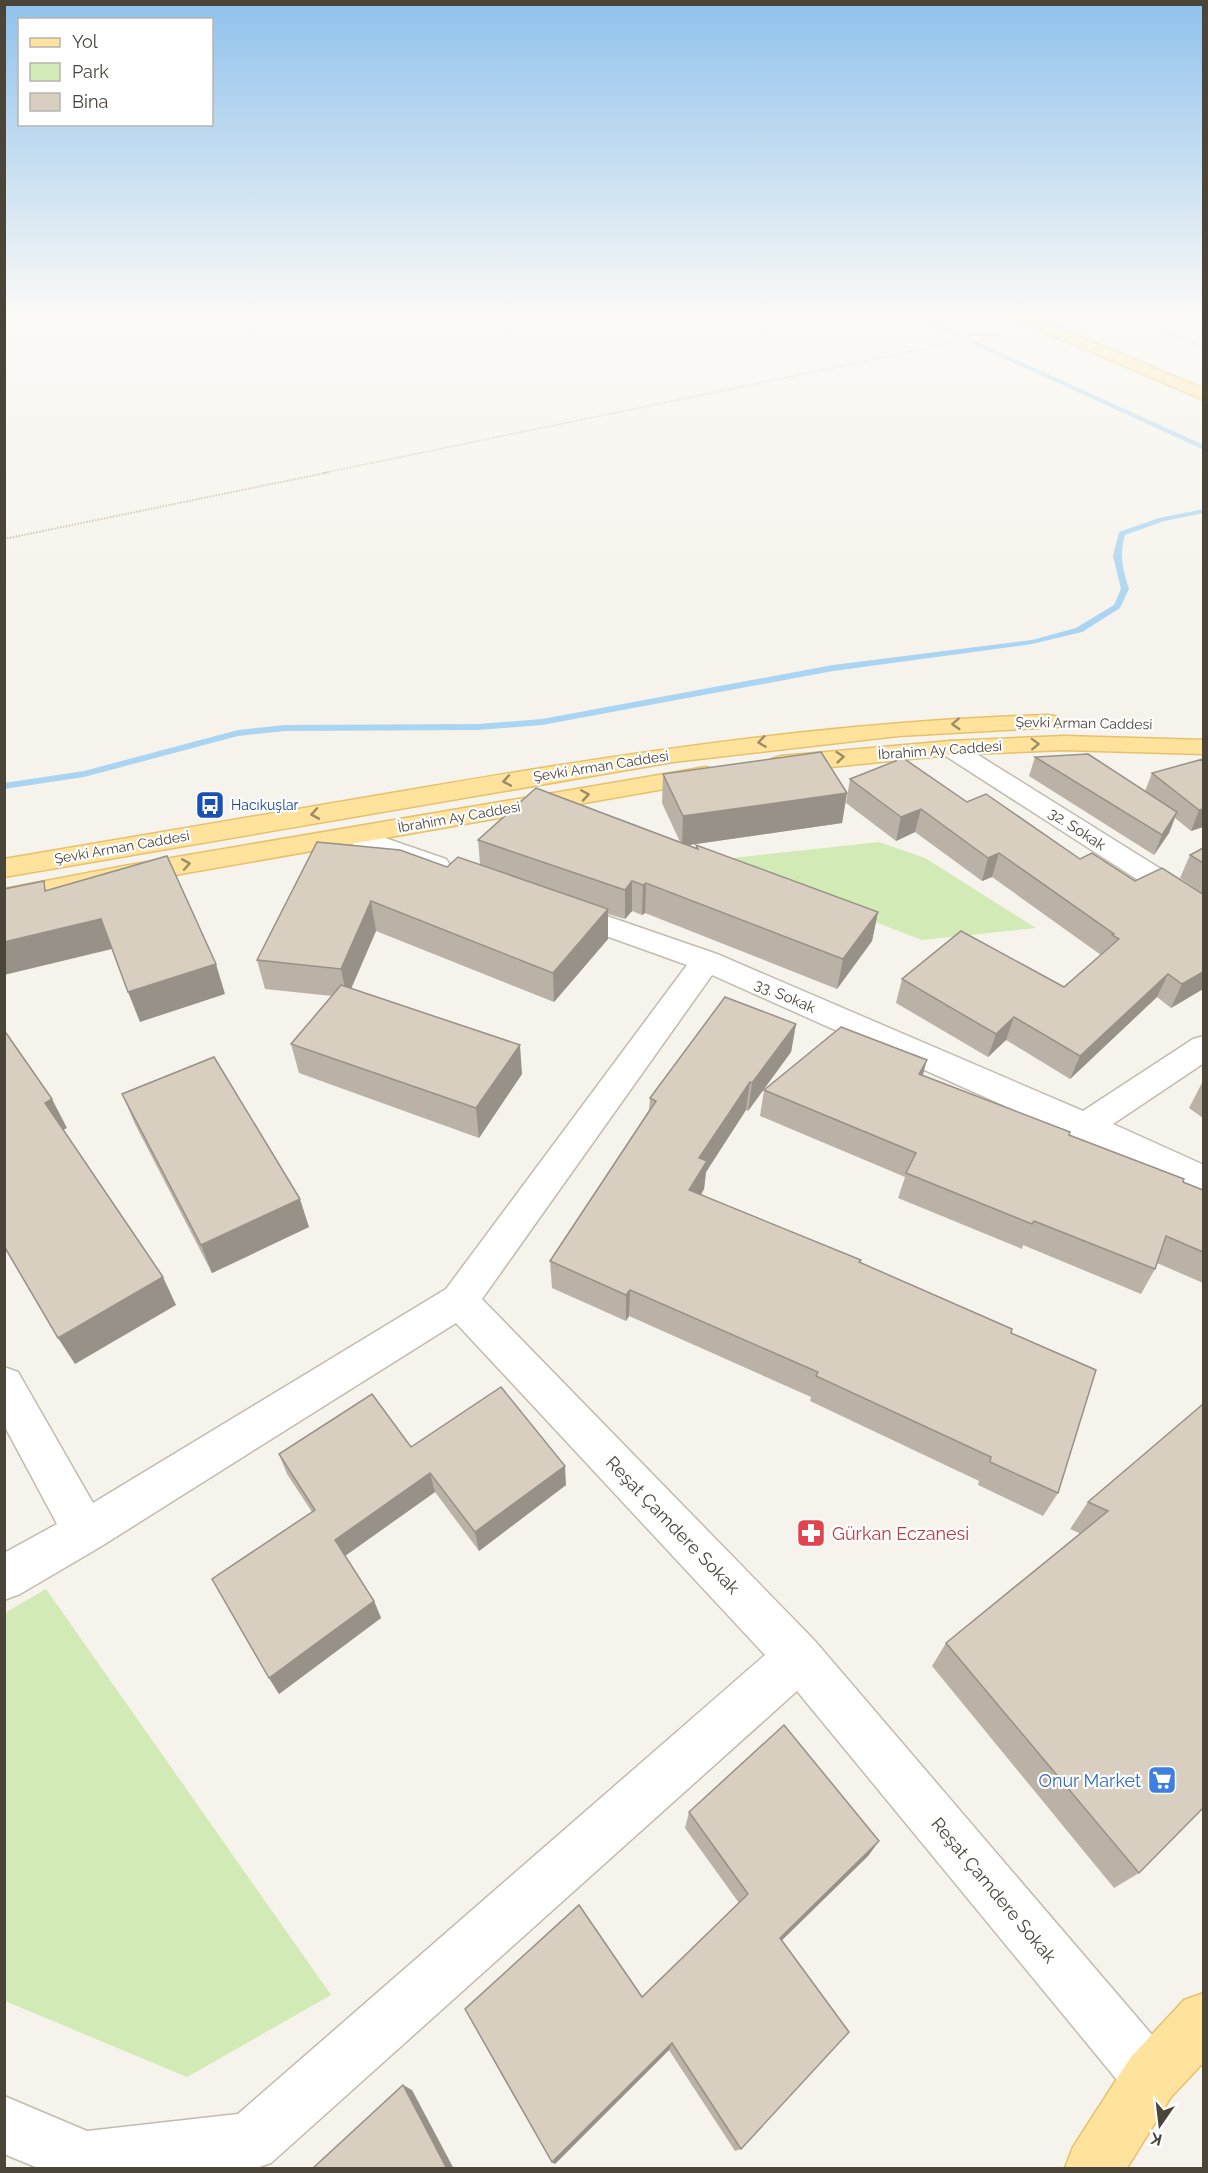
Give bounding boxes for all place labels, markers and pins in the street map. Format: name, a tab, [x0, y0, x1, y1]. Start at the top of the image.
bus stop icon: Hacıkuşlar	[194, 789, 226, 821]
place label: Hacıkuşlar	[231, 797, 299, 813]
pharmacy icon: Gürkan Eczanesi	[795, 1517, 827, 1549]
place label: Gürkan Eczanesi	[832, 1523, 969, 1544]
supermarket icon: Onur Market	[1146, 1764, 1178, 1796]
place label: Onur Market	[1038, 1770, 1141, 1791]

